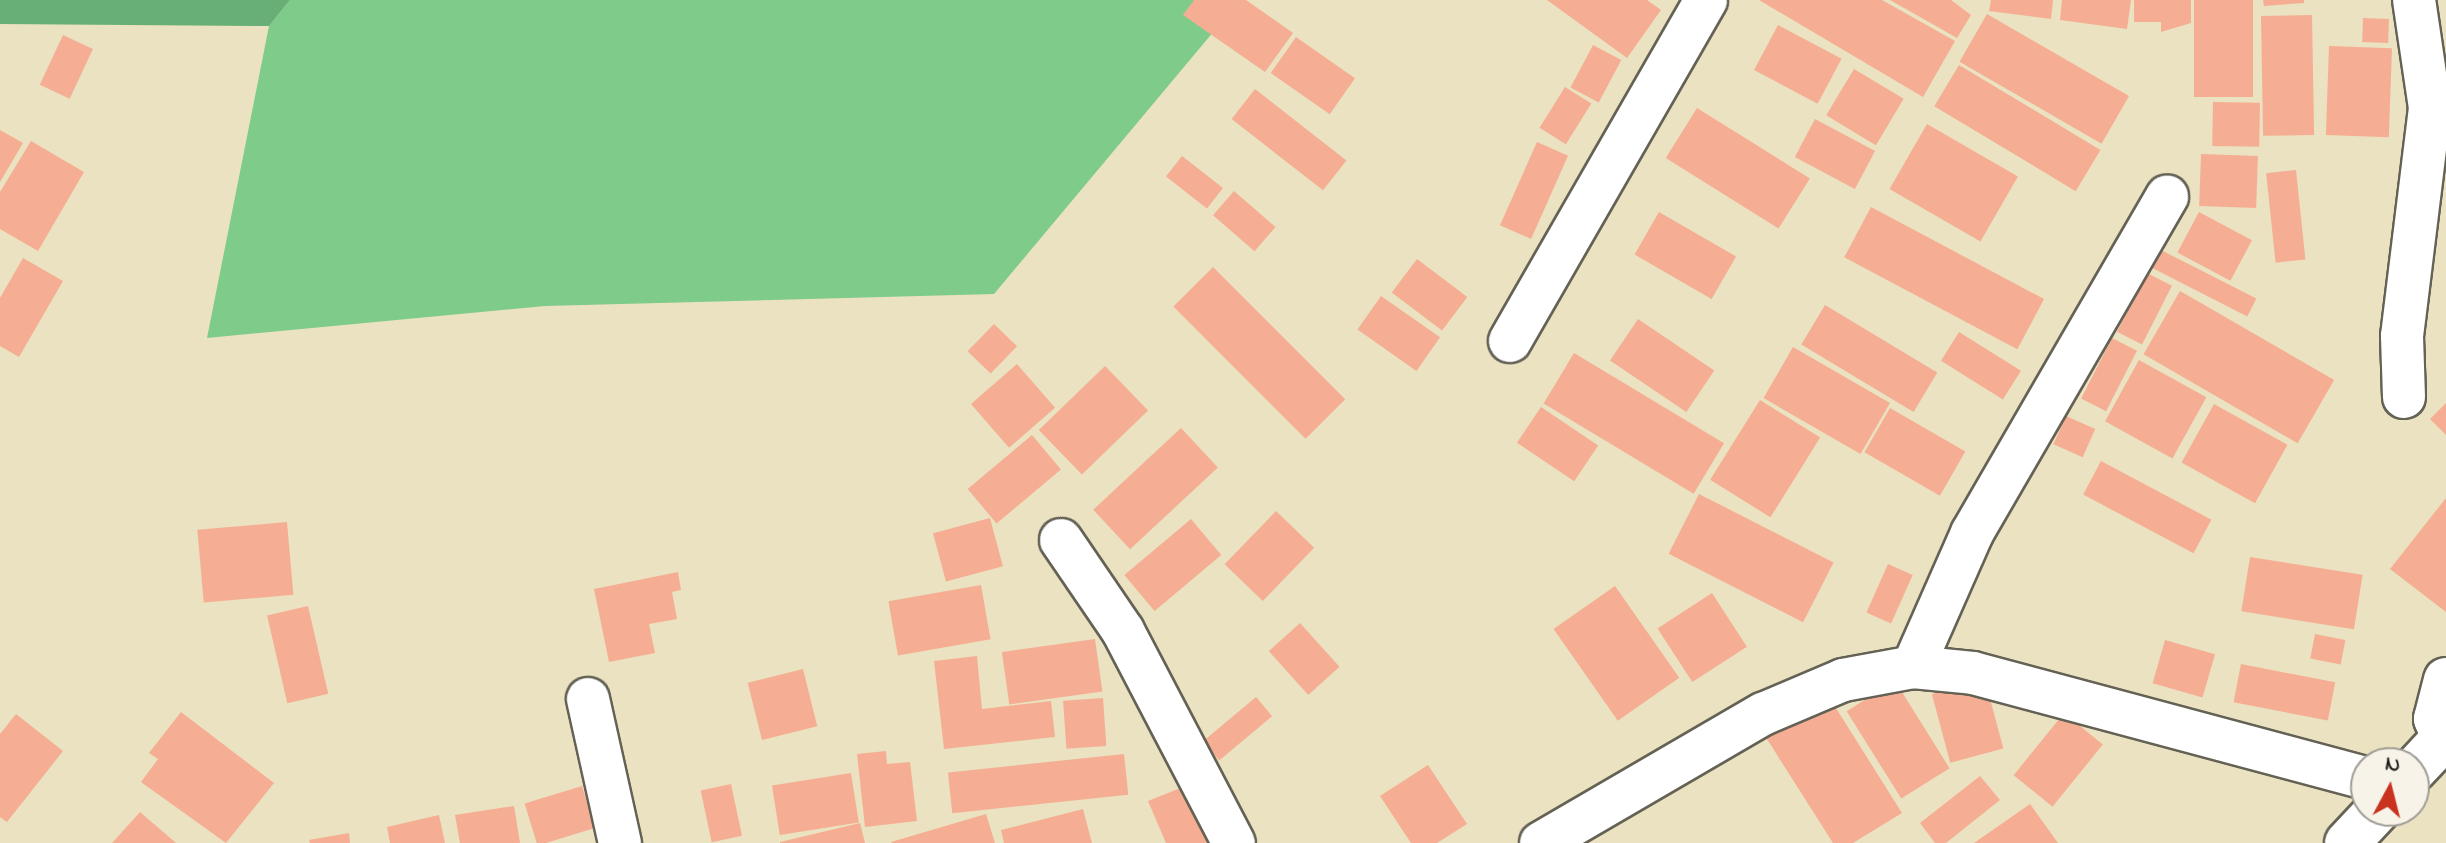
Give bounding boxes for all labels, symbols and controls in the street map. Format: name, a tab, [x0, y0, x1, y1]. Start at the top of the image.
north arrow	[2350, 747, 2430, 827]
text: N	[2383, 748, 2402, 782]

